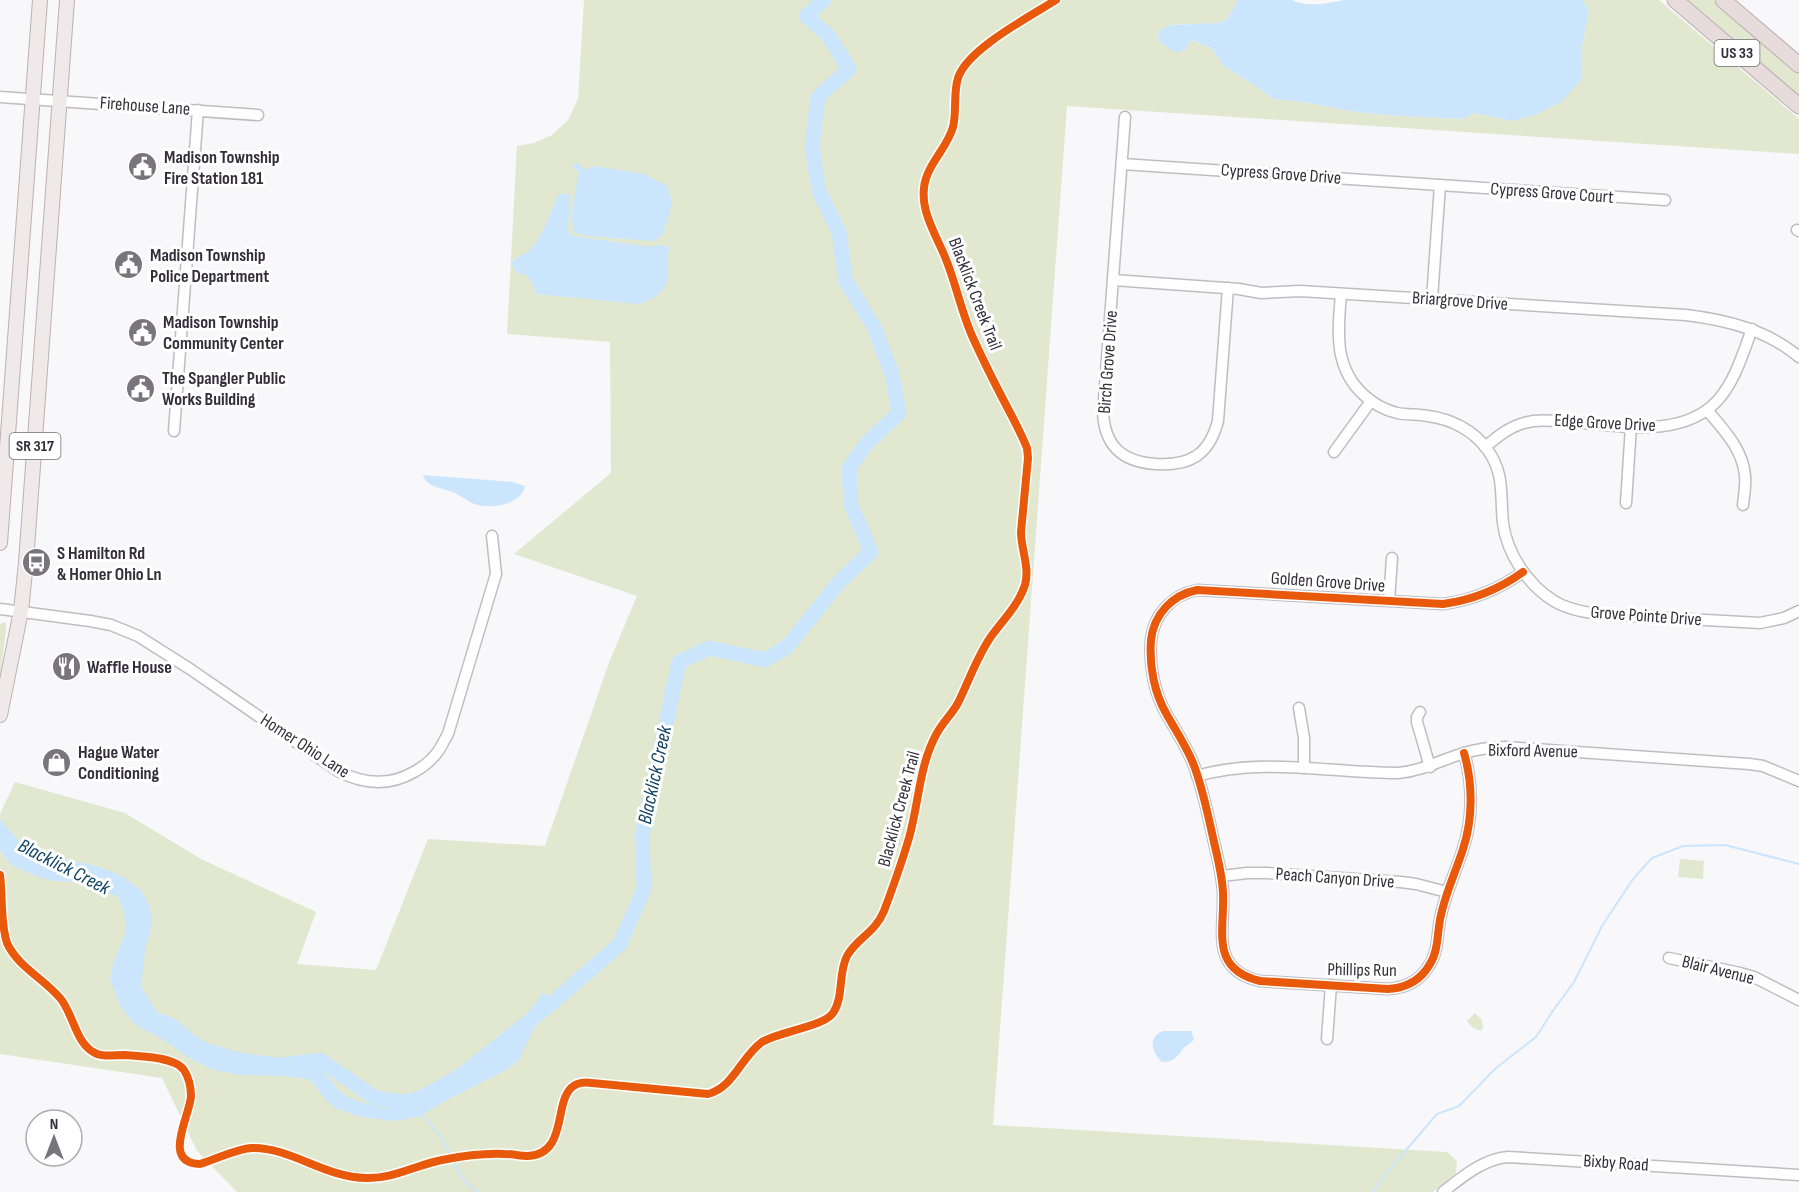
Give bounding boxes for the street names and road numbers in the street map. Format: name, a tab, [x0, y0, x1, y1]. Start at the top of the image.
road number: US 33	[1714, 40, 1760, 66]
street label: Firehouse Lane	[99, 92, 191, 120]
street label: Cypress Grove Drive	[1220, 159, 1342, 189]
street label: Cypress Grove Court	[1490, 178, 1615, 208]
street label: Blacklick Creek Trail	[944, 235, 1006, 353]
street label: Briargrove Drive	[1411, 287, 1509, 315]
street label: Birch Grove Drive	[1094, 310, 1122, 414]
street label: Edge Grove Drive	[1554, 410, 1656, 436]
road number: SR 317	[9, 433, 60, 459]
street label: Golden Grove Drive	[1270, 568, 1386, 596]
street label: Grove Pointe Drive	[1590, 602, 1702, 630]
street label: Homer Ohio Lane	[256, 709, 354, 783]
street label: Bixford Avenue	[1488, 740, 1578, 762]
street label: Blacklick Creek Trail	[874, 749, 924, 869]
street label: Peach Canyon Drive	[1275, 863, 1395, 893]
street label: Blair Avenue	[1680, 951, 1756, 989]
street label: Phillips Run	[1327, 959, 1397, 981]
street label: Bixby Road	[1583, 1150, 1649, 1176]

